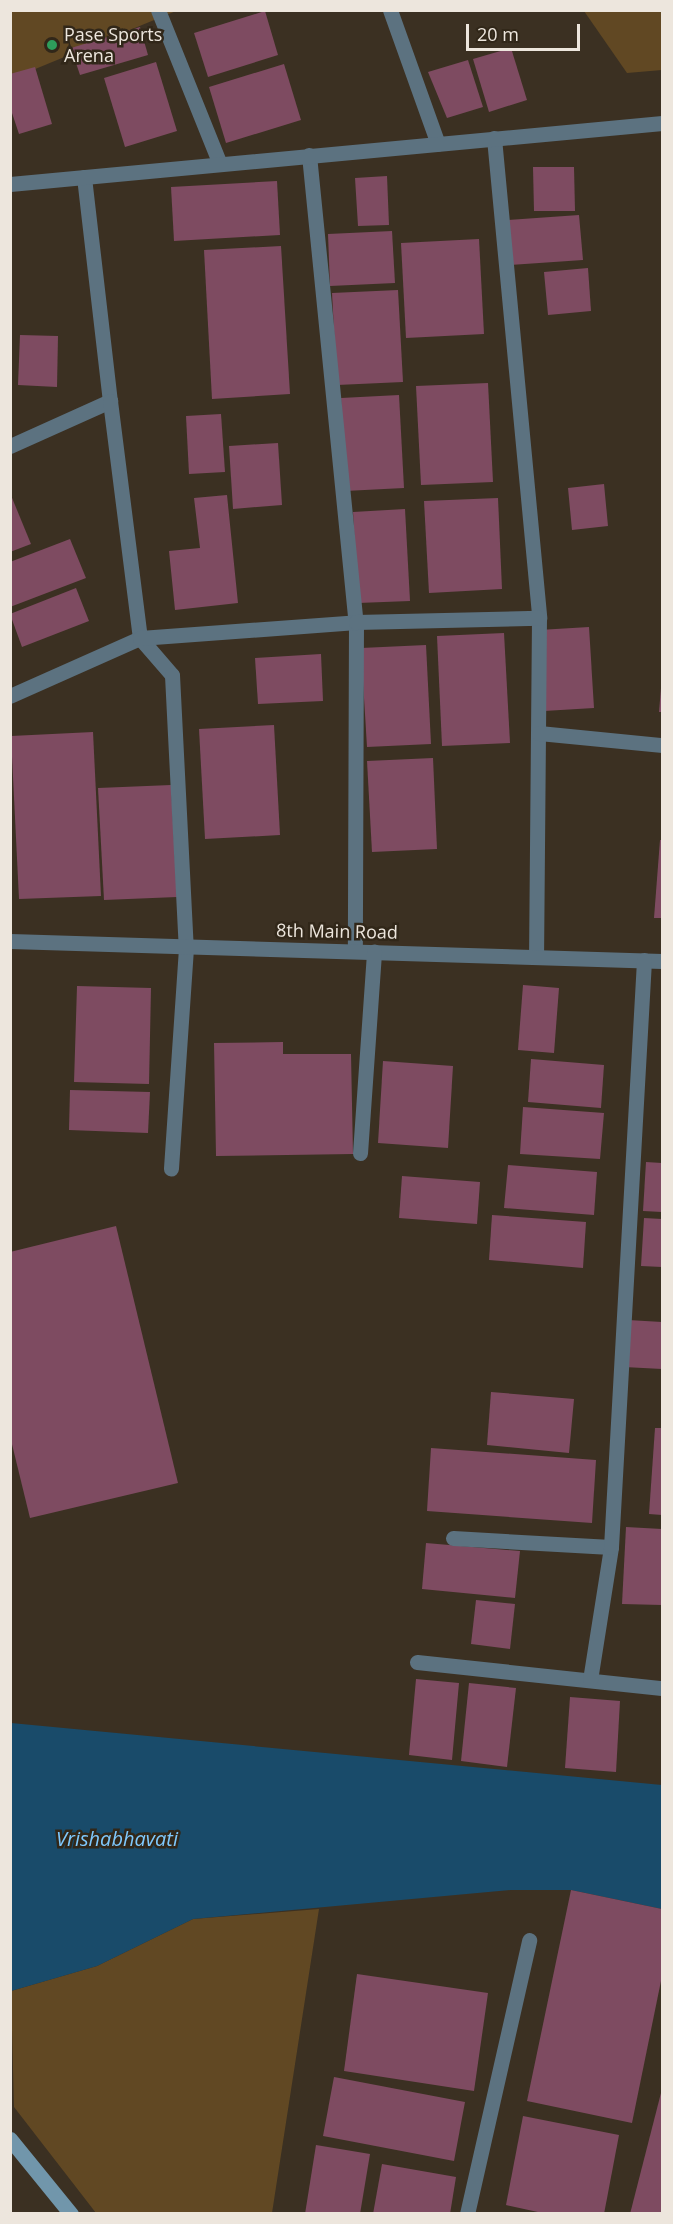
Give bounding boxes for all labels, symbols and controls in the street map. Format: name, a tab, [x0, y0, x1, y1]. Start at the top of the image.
scale bar	[469, 12, 583, 50]
text: 20 m	[477, 22, 519, 46]
place label: Pase Sports Arena	[64, 24, 162, 66]
marker: Pase Sports Arena	[45, 38, 59, 52]
street label: 8th Main Road	[276, 919, 398, 943]
water label: Vrishabhavati	[56, 1826, 178, 1850]

